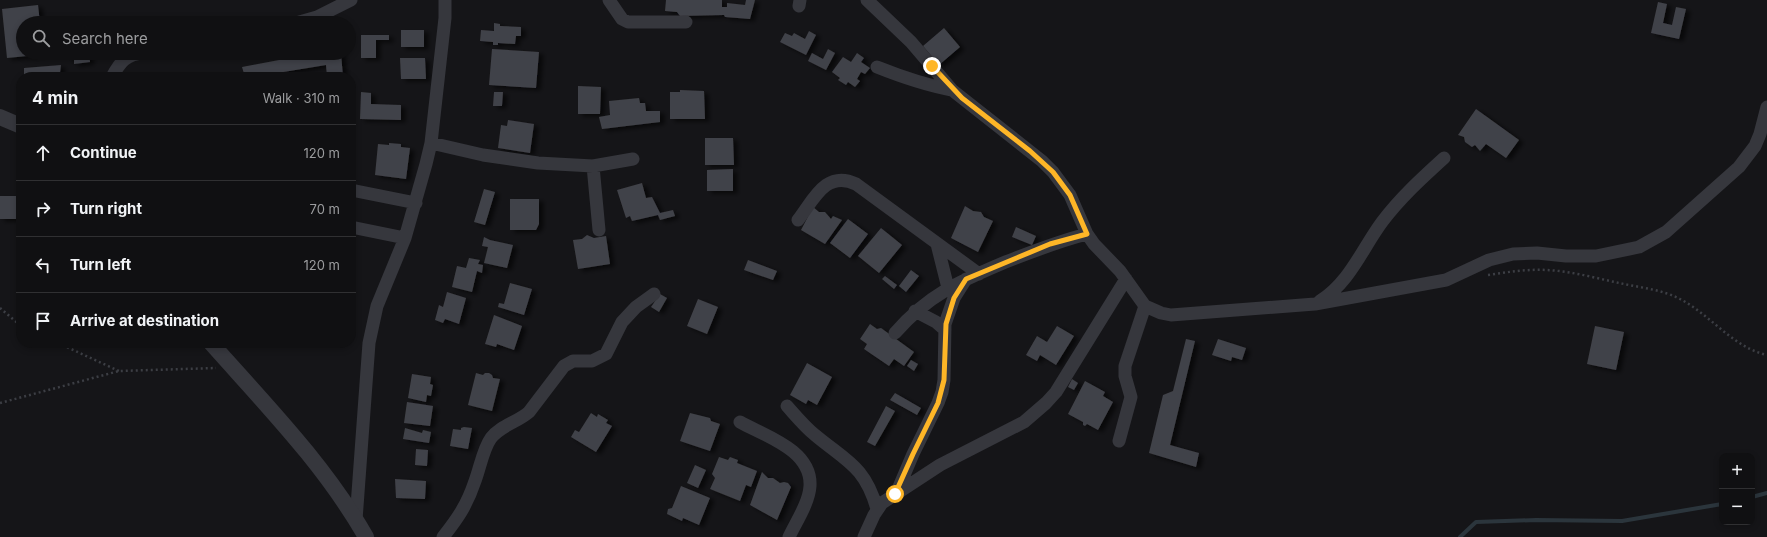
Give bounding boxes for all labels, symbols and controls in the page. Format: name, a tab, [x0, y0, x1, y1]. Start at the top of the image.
search box	[16, 16, 356, 60]
icon: search	[30, 27, 52, 49]
text: Search here	[62, 29, 148, 48]
route end	[923, 57, 941, 75]
text: 4 min	[32, 88, 78, 108]
text: Walk · 310 m	[263, 90, 340, 106]
icon: ahead	[32, 142, 54, 164]
text: Continue	[70, 143, 137, 162]
text: 120 m	[304, 145, 340, 161]
icon: right	[32, 198, 54, 220]
text: Turn right	[70, 199, 142, 218]
text: 70 m	[310, 201, 340, 217]
icon: left	[32, 254, 54, 276]
text: Turn left	[70, 255, 131, 274]
text: 120 m	[304, 257, 340, 273]
icon: arrive	[32, 310, 54, 332]
text: Arrive at destination	[70, 311, 219, 330]
map controls	[1719, 453, 1755, 525]
button: +	[1719, 453, 1755, 489]
route start	[886, 485, 904, 503]
button: −	[1719, 489, 1755, 525]

